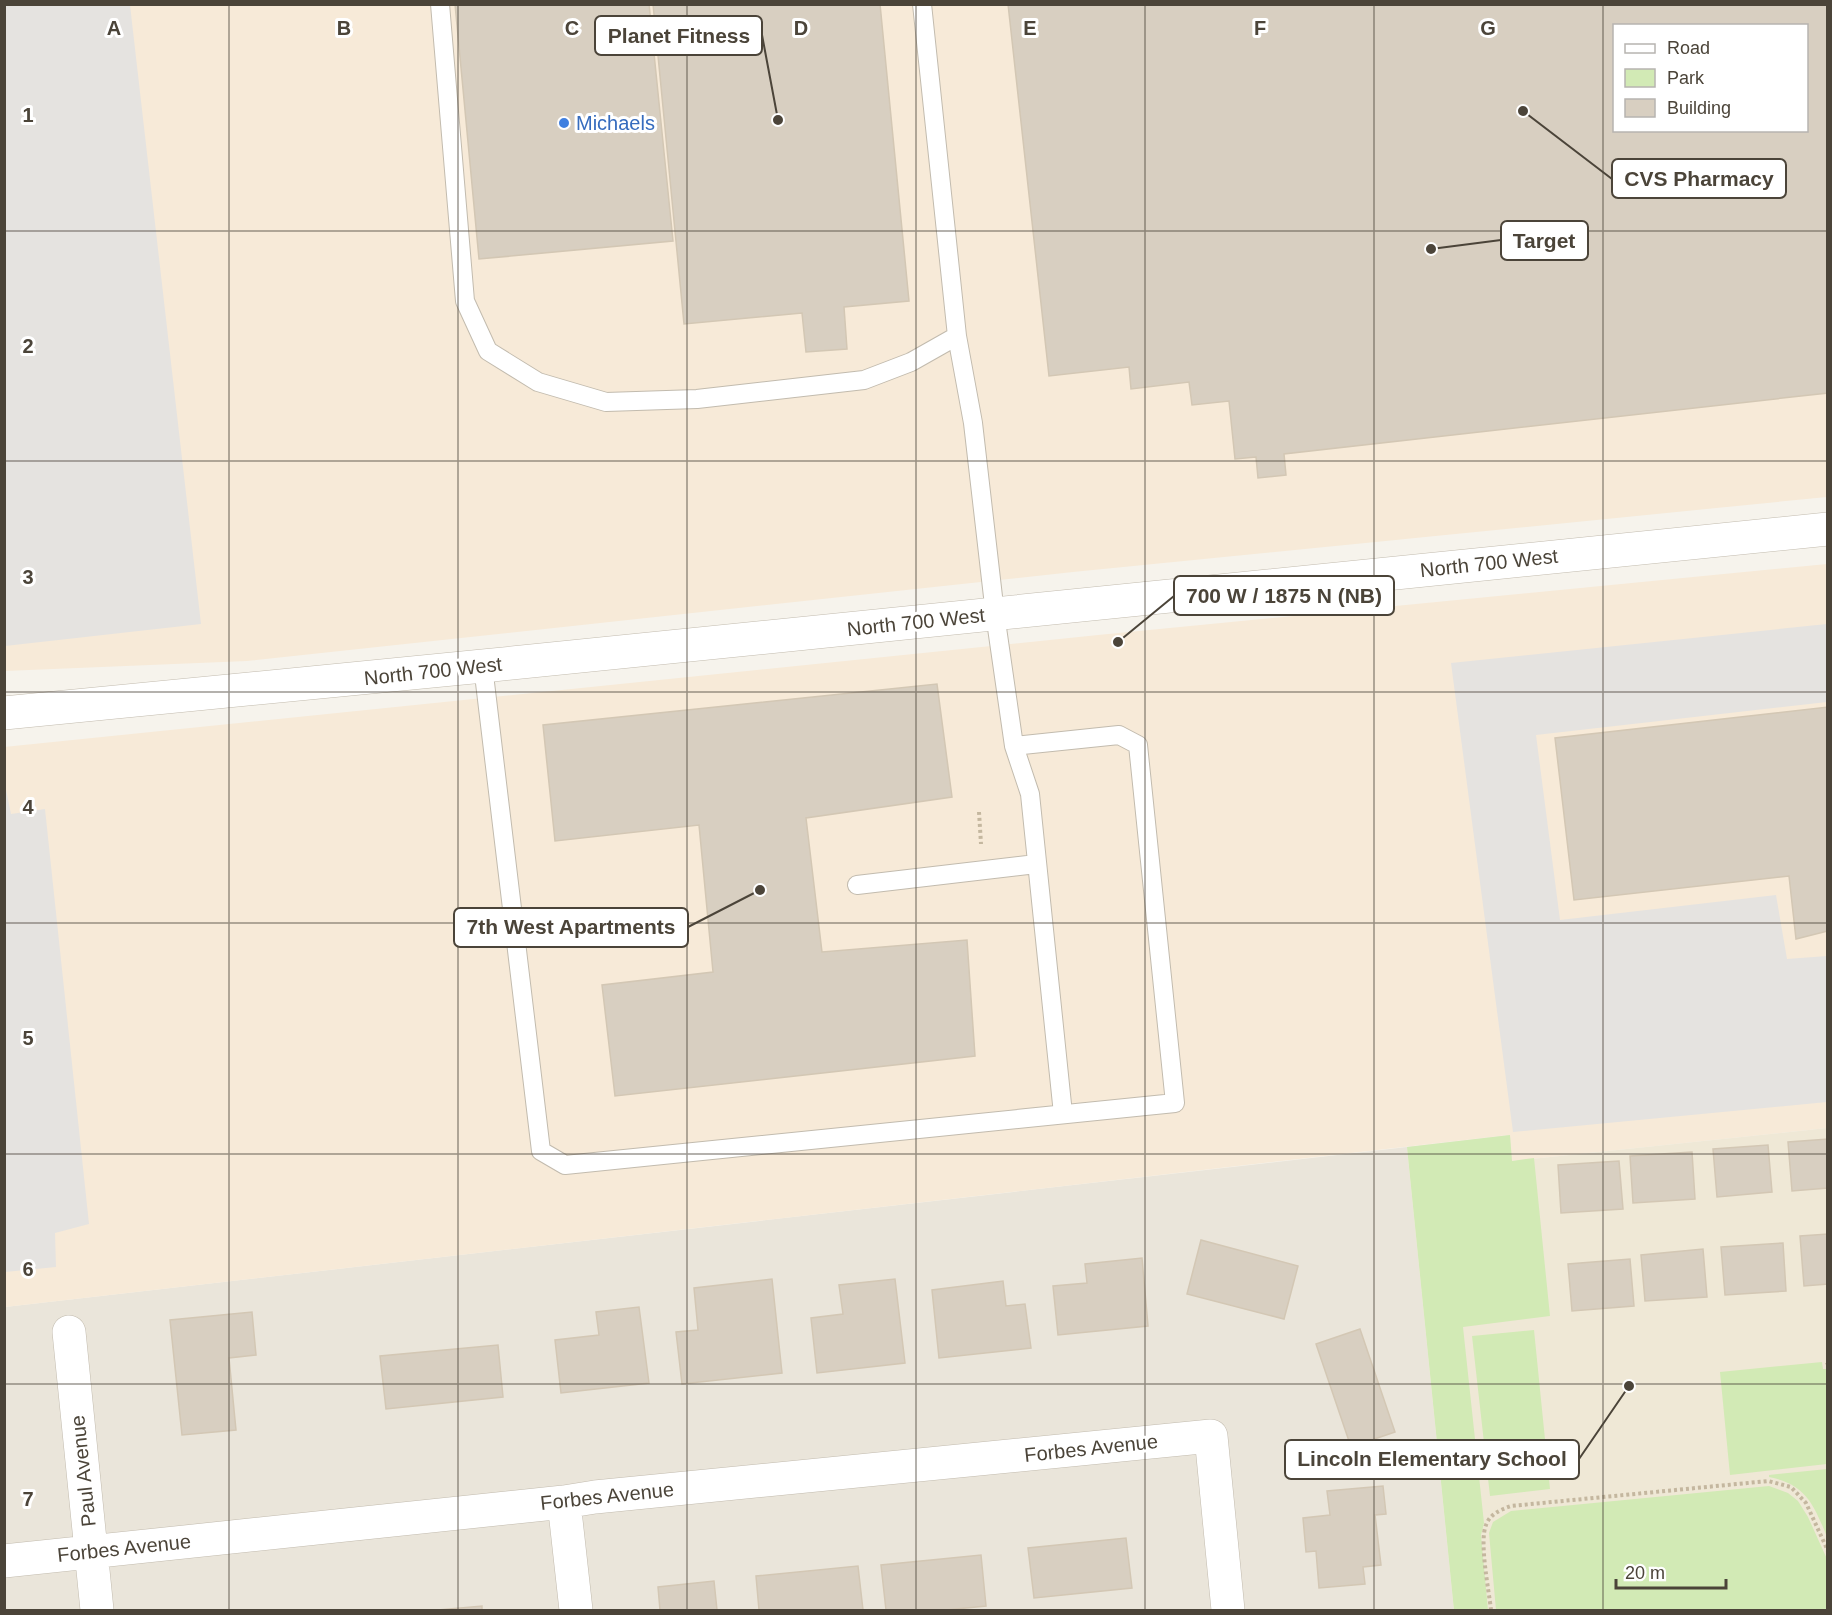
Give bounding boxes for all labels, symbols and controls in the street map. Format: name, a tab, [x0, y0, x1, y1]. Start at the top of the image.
callout: Planet Fitness	[595, 16, 762, 55]
text: A	[107, 17, 121, 39]
text: B	[337, 17, 351, 39]
text: C	[565, 17, 579, 39]
text: D	[794, 17, 808, 39]
text: E	[1023, 17, 1037, 39]
text: F	[1254, 17, 1266, 39]
text: G	[1480, 17, 1496, 39]
text: Planet Fitness	[608, 24, 750, 47]
legend	[1613, 24, 1808, 132]
text: Road	[1667, 38, 1710, 58]
text: Park	[1667, 68, 1705, 88]
text: Building	[1667, 98, 1731, 118]
text: 1	[22, 104, 34, 126]
place label: Michaels	[576, 112, 655, 134]
marker: Michaels	[557, 116, 571, 130]
callout: CVS Pharmacy	[1612, 159, 1786, 198]
text: CVS Pharmacy	[1624, 167, 1774, 190]
callout: Target	[1501, 221, 1588, 260]
text: Target	[1513, 229, 1575, 252]
text: 2	[22, 335, 34, 357]
street label: North 700 West	[1419, 545, 1559, 581]
text: 3	[22, 566, 34, 588]
callout: 700 W / 1875 N (NB)	[1174, 576, 1394, 615]
text: 700 W / 1875 N (NB)	[1186, 584, 1382, 607]
street label: North 700 West	[846, 604, 986, 640]
street label: North 700 West	[363, 653, 503, 689]
text: 4	[22, 796, 34, 818]
callout: 7th West Apartments	[454, 908, 688, 947]
text: 7th West Apartments	[467, 915, 675, 938]
text: 5	[22, 1027, 34, 1049]
text: 6	[22, 1258, 34, 1280]
street label: Paul Avenue	[66, 1414, 100, 1528]
street label: Forbes Avenue	[1023, 1430, 1159, 1466]
callout: Lincoln Elementary School	[1285, 1440, 1579, 1479]
text: Lincoln Elementary School	[1297, 1447, 1567, 1470]
street label: Forbes Avenue	[539, 1478, 675, 1514]
text: 7	[22, 1488, 34, 1510]
street label: Forbes Avenue	[56, 1530, 192, 1566]
scale bar	[1616, 1552, 1726, 1590]
text: 20 m	[1625, 1563, 1665, 1583]

